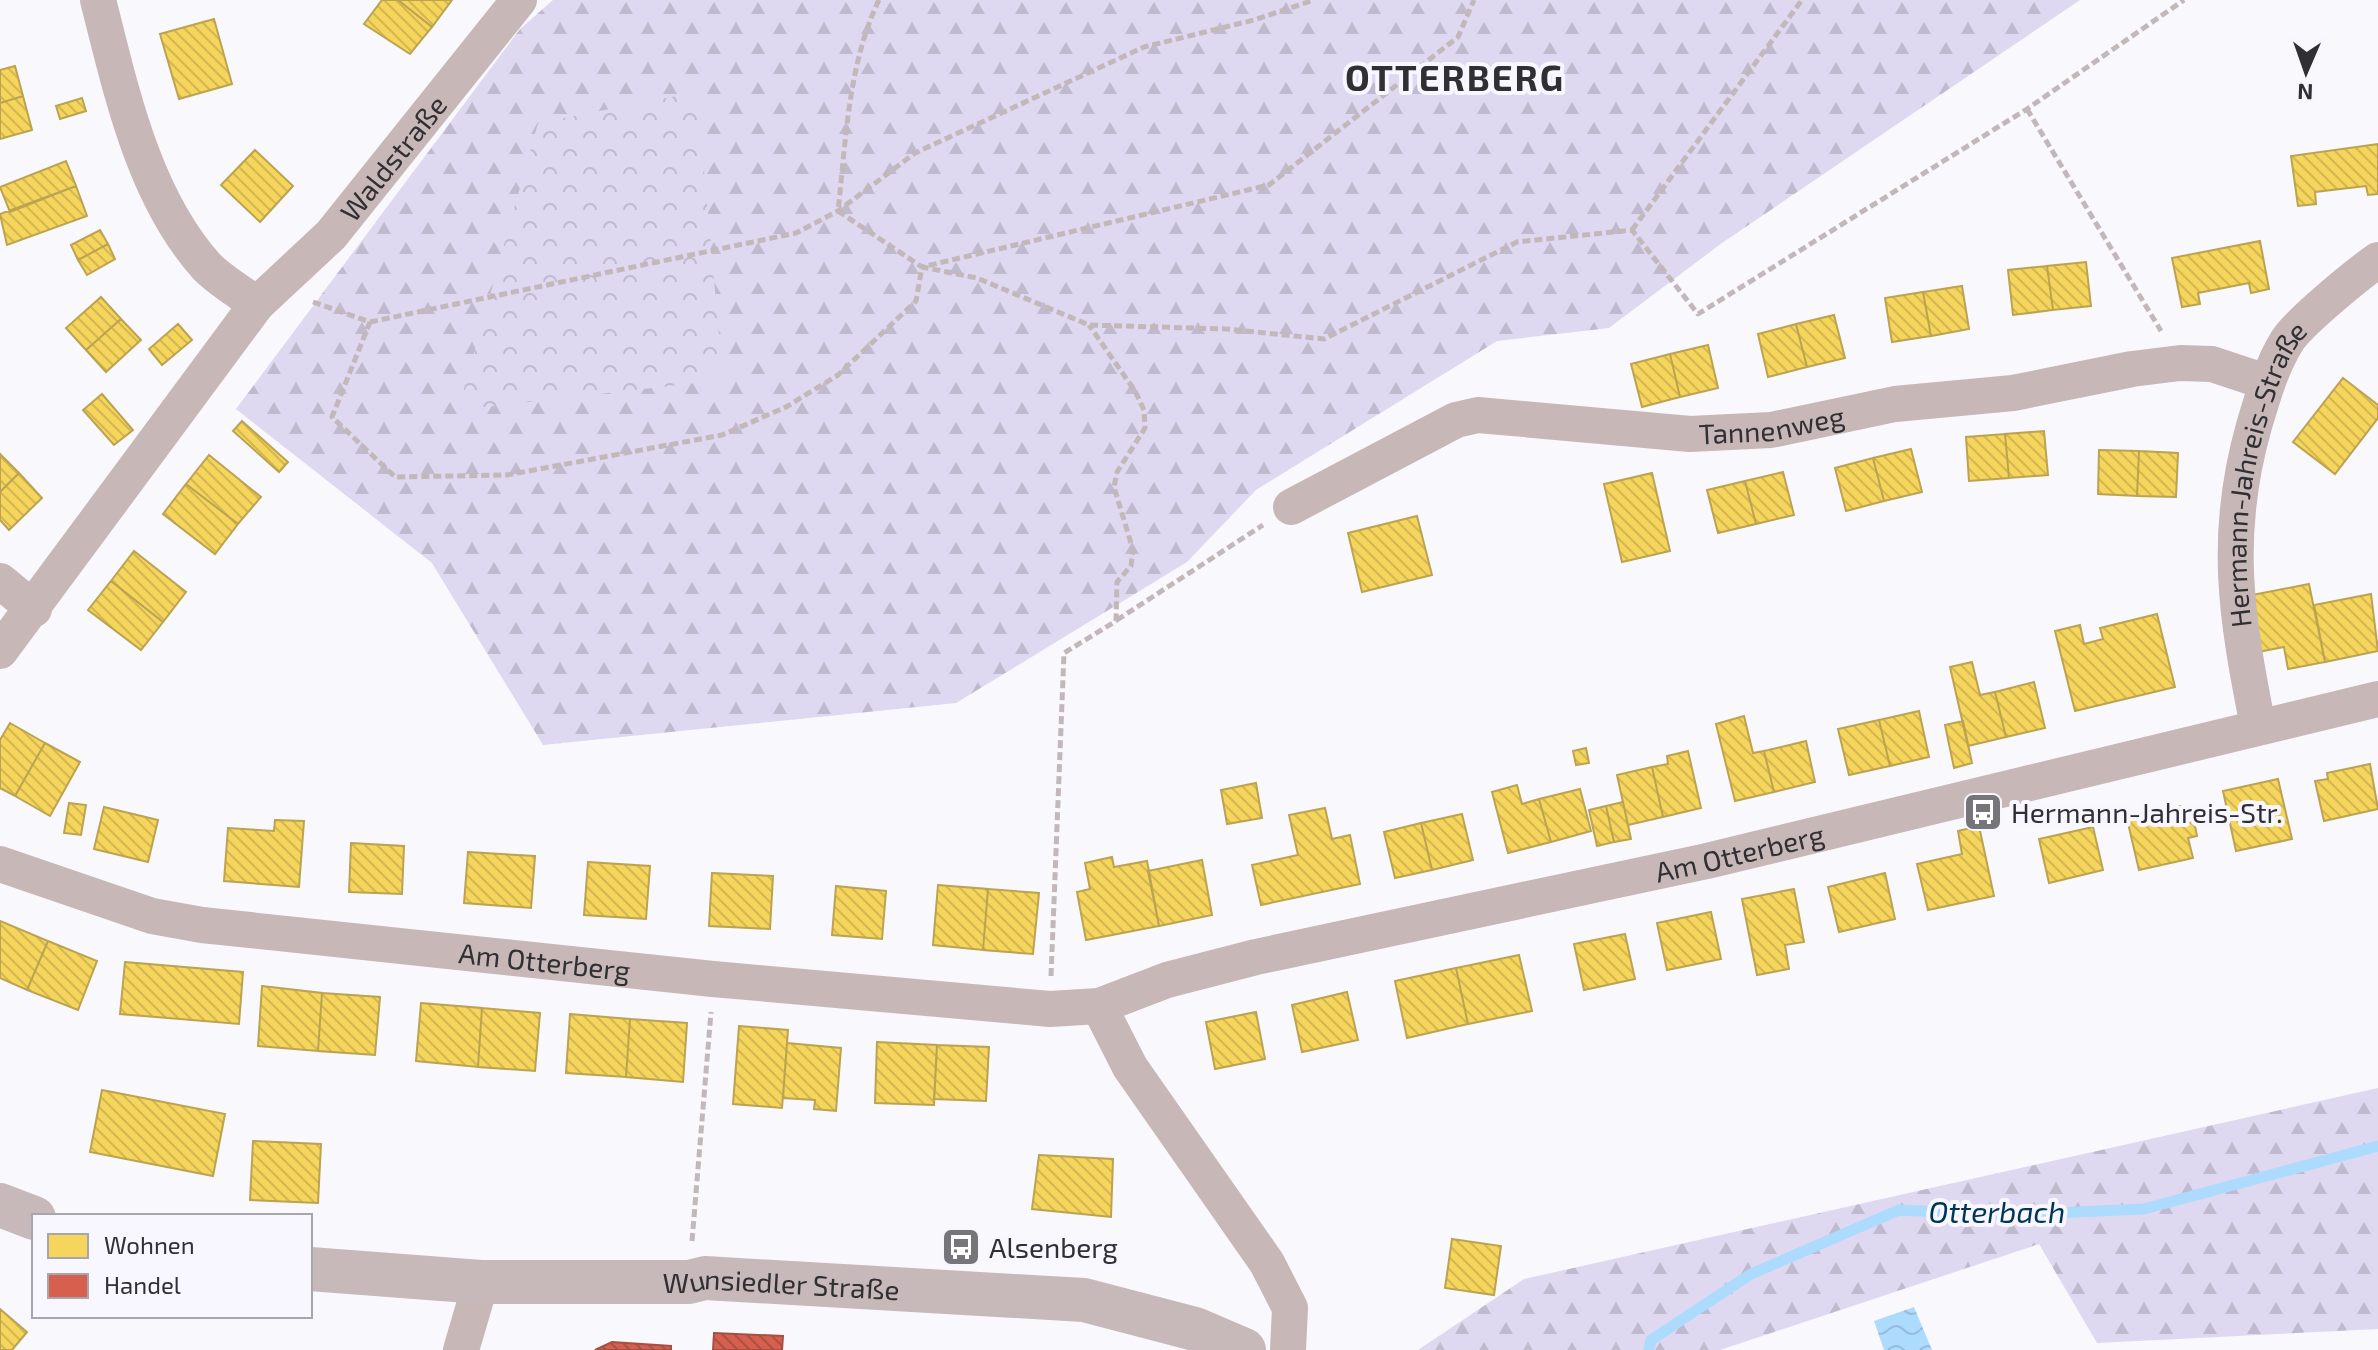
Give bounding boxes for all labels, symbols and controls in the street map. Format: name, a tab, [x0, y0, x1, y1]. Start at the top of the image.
north arrow	[2266, 32, 2346, 112]
district label: OTTERBERG	[1345, 55, 1565, 98]
text: N	[2297, 80, 2314, 106]
street label: Waldstraße	[332, 88, 453, 227]
street label: Hermann-Jahreis-Straße	[2219, 313, 2313, 630]
street label: Tannenweg	[1698, 398, 1848, 451]
bus stop icon: Hermann-Jahreis-Str.	[1962, 791, 2004, 833]
place label: Hermann-Jahreis-Str.	[2011, 795, 2283, 829]
street label: Am Otterberg	[1652, 816, 1828, 889]
street label: Am Otterberg	[457, 935, 632, 987]
water label: Otterbach	[1929, 1193, 2065, 1229]
legend	[32, 1214, 312, 1318]
bus stop icon: Alsenberg	[940, 1226, 982, 1268]
text: Wohnen	[104, 1230, 195, 1259]
place label: Alsenberg	[989, 1230, 1118, 1264]
street label: Wunsiedler Straße	[663, 1261, 901, 1306]
text: Handel	[104, 1270, 181, 1299]

